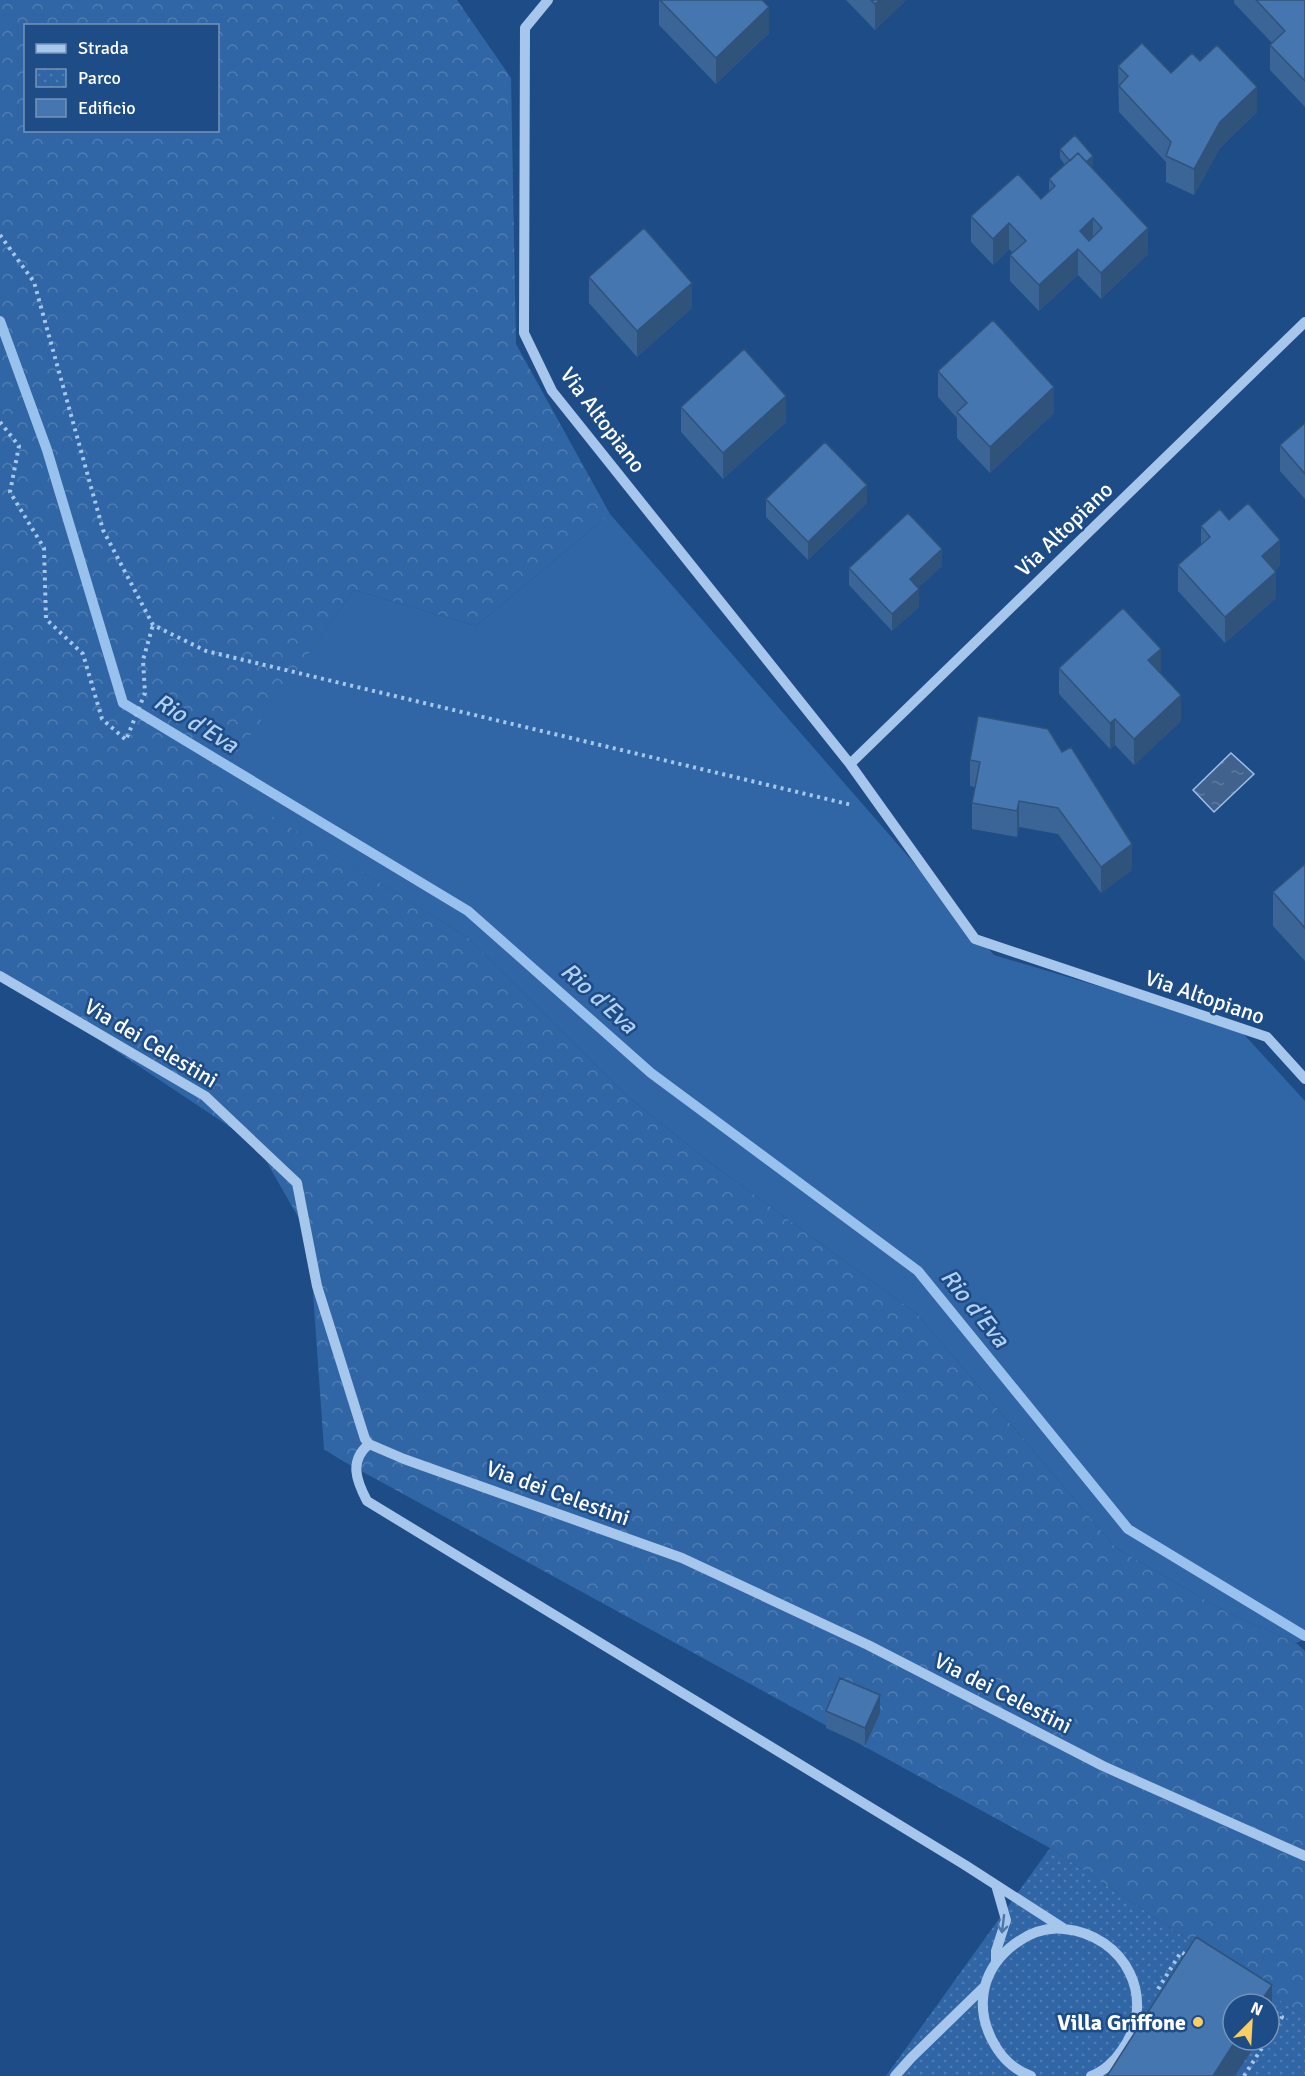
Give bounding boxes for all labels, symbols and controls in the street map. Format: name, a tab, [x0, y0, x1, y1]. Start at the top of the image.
legend	[24, 24, 219, 132]
text: Strada	[78, 37, 129, 59]
text: Parco	[78, 67, 121, 89]
text: Edificio	[78, 97, 136, 119]
street label: Via Altopiano	[555, 362, 651, 478]
street label: Via Altopiano	[1010, 476, 1118, 582]
water label: Rio d'Eva	[149, 686, 244, 760]
water label: Rio d'Eva	[555, 956, 644, 1041]
street label: Via Altopiano	[1141, 964, 1269, 1030]
street label: Via dei Celestini	[79, 993, 223, 1093]
water label: Rio d'Eva	[934, 1263, 1016, 1354]
street label: Via dei Celestini	[482, 1455, 634, 1531]
street label: Via dei Celestini	[930, 1647, 1076, 1739]
one-way arrow	[997, 1913, 1008, 1933]
north arrow	[1221, 1992, 1281, 2052]
text: N	[1248, 1998, 1266, 2021]
place label: Villa Griffone	[1057, 2009, 1186, 2036]
marker: Villa Griffone	[1191, 2015, 1205, 2029]

